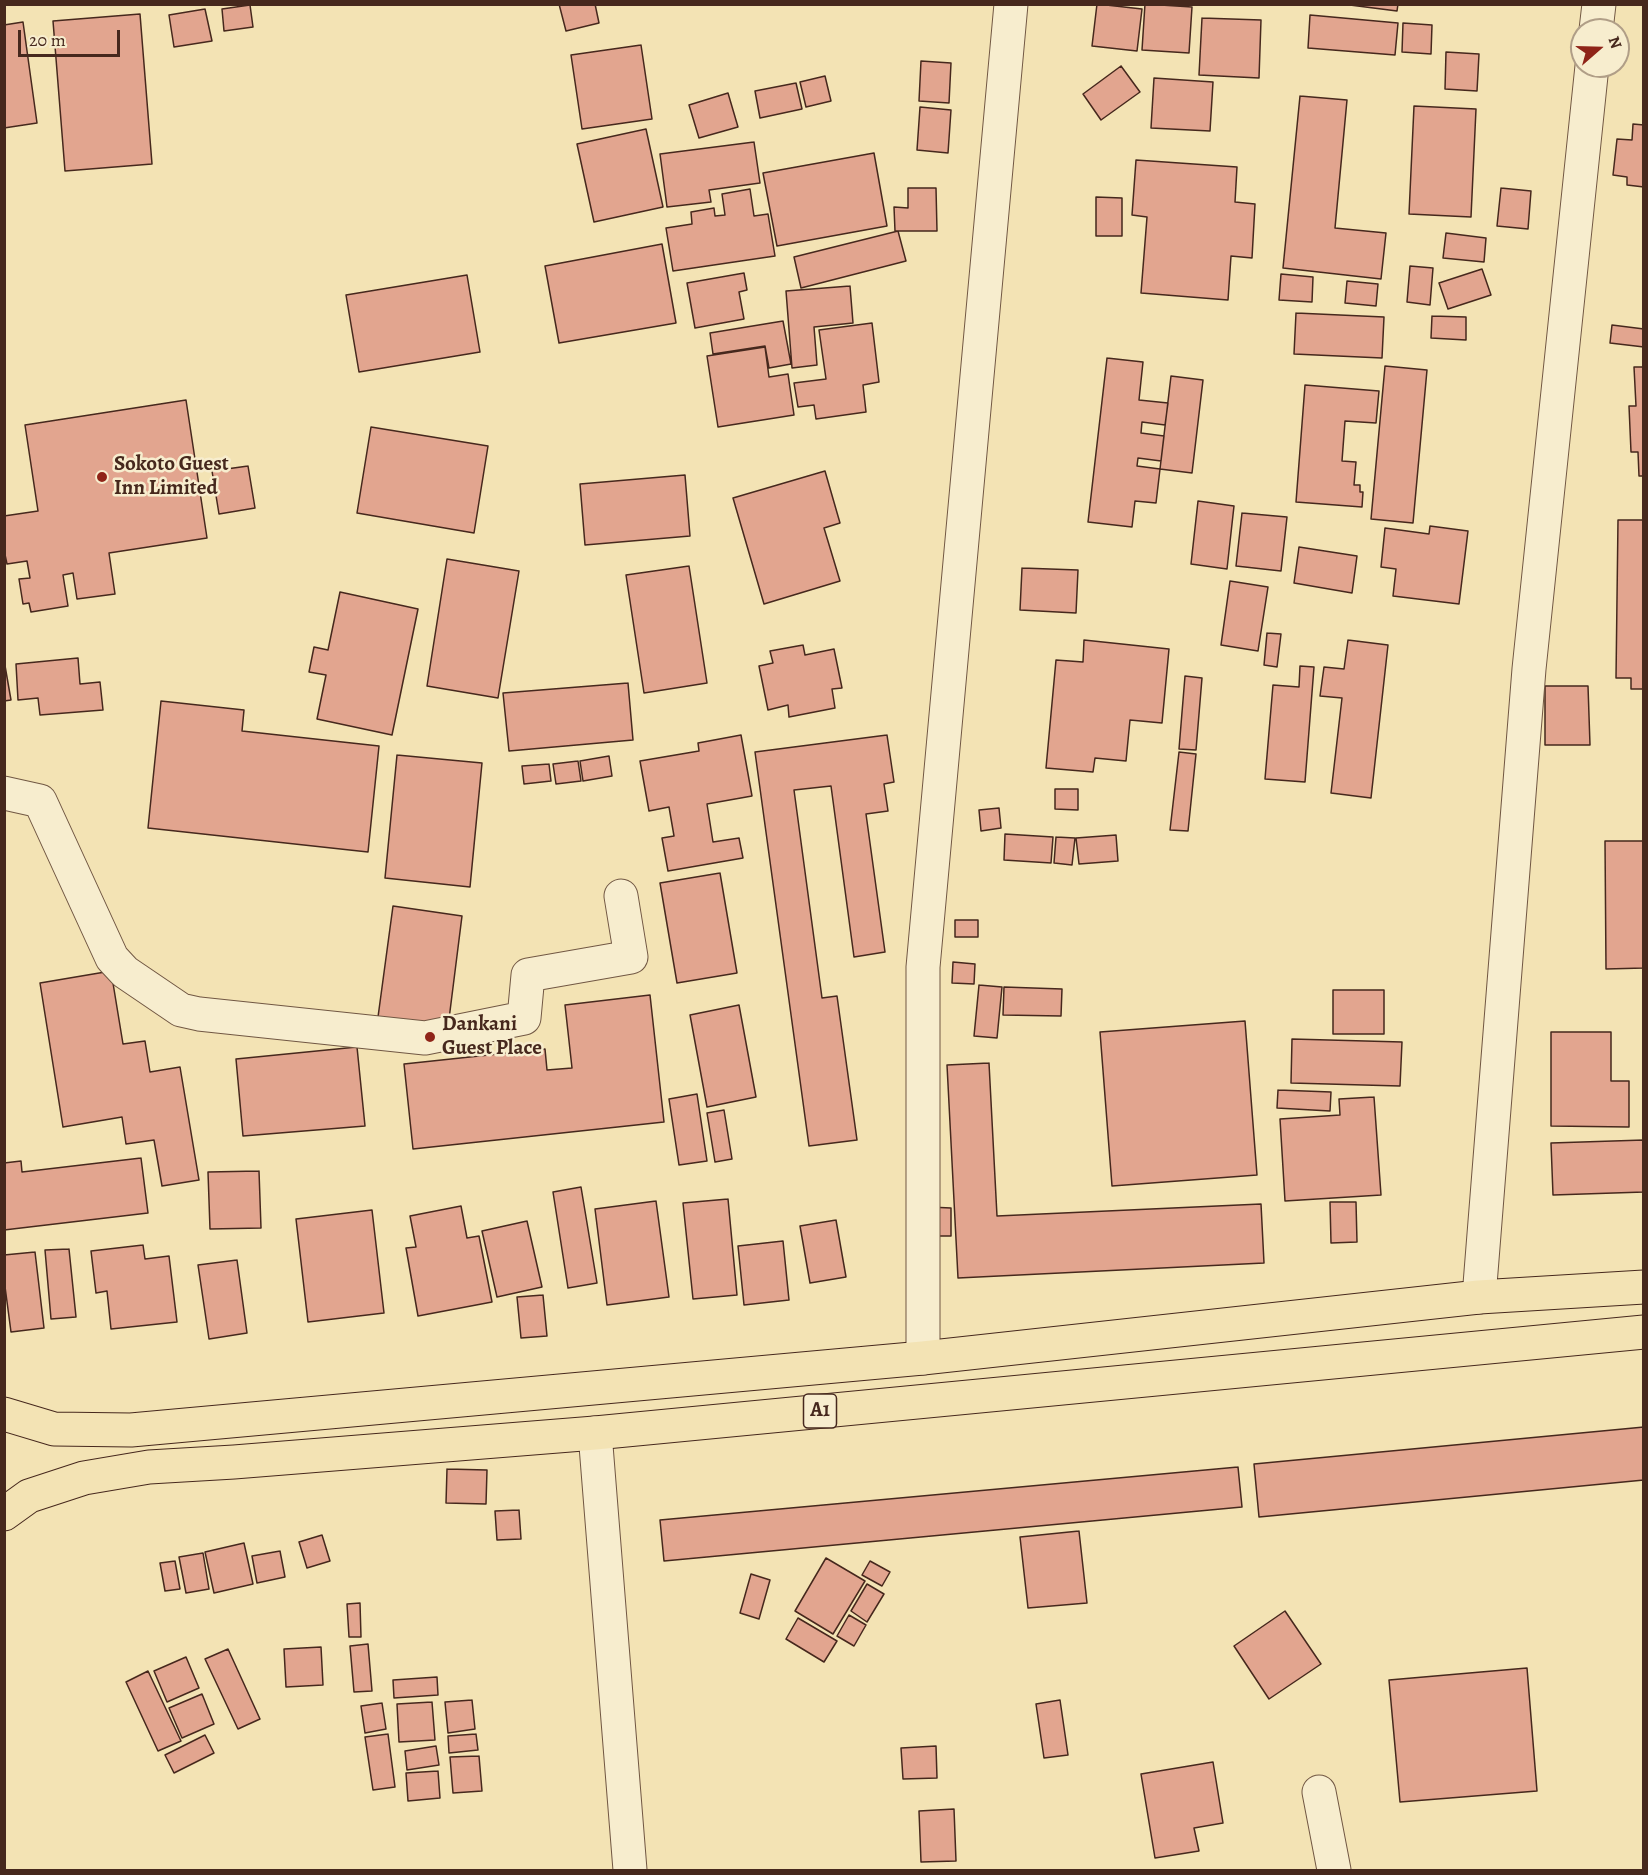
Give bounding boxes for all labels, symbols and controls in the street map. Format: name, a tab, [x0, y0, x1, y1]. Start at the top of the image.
scale bar	[21, 18, 123, 56]
north arrow	[1570, 18, 1630, 78]
text: 20 m	[29, 28, 66, 52]
text: N	[1603, 33, 1627, 52]
place label: Sokoto Guest Inn Limited	[114, 452, 229, 502]
marker: Sokoto Guest Inn Limited	[95, 470, 109, 484]
place label: Dankani Guest Place	[442, 1012, 542, 1062]
marker: Dankani Guest Place	[423, 1030, 437, 1044]
road number: A1	[804, 1394, 836, 1428]

